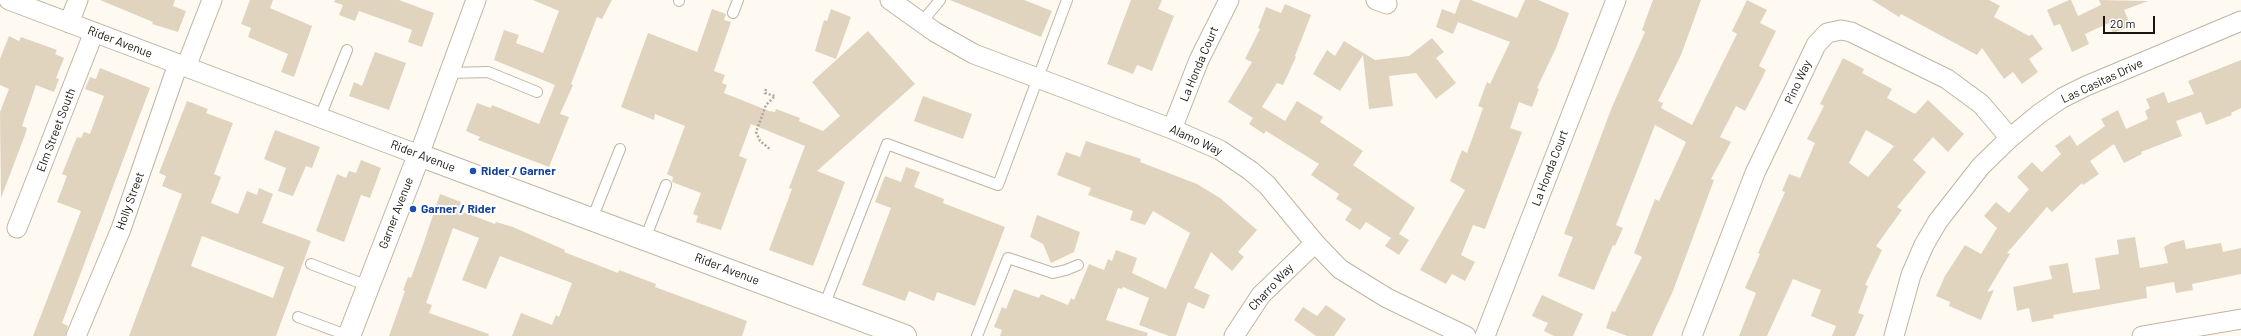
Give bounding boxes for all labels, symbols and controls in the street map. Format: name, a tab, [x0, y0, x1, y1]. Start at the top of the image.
scale bar	[2105, 8, 2157, 34]
text: 20 m	[2110, 16, 2136, 30]
street label: Rider Avenue	[86, 23, 154, 61]
street label: La Honda Court	[1177, 24, 1221, 104]
street label: Las Casitas Drive	[2059, 56, 2145, 106]
street label: Pino Way	[1782, 58, 1814, 106]
street label: Elm Street South	[33, 86, 79, 174]
street label: Alamo Way	[1167, 122, 1225, 158]
street label: La Honda Court	[1529, 128, 1571, 208]
street label: Rider Avenue	[389, 137, 457, 175]
place label: Rider / Garner	[481, 164, 556, 178]
marker: Rider / Garner	[468, 166, 478, 176]
street label: Holly Street	[113, 170, 147, 232]
street label: Garner Avenue	[376, 175, 416, 251]
place label: Garner / Rider	[421, 202, 496, 216]
marker: Garner / Rider	[408, 204, 418, 214]
street label: Rider Avenue	[693, 250, 761, 288]
street label: Charro Way	[1246, 260, 1296, 314]

